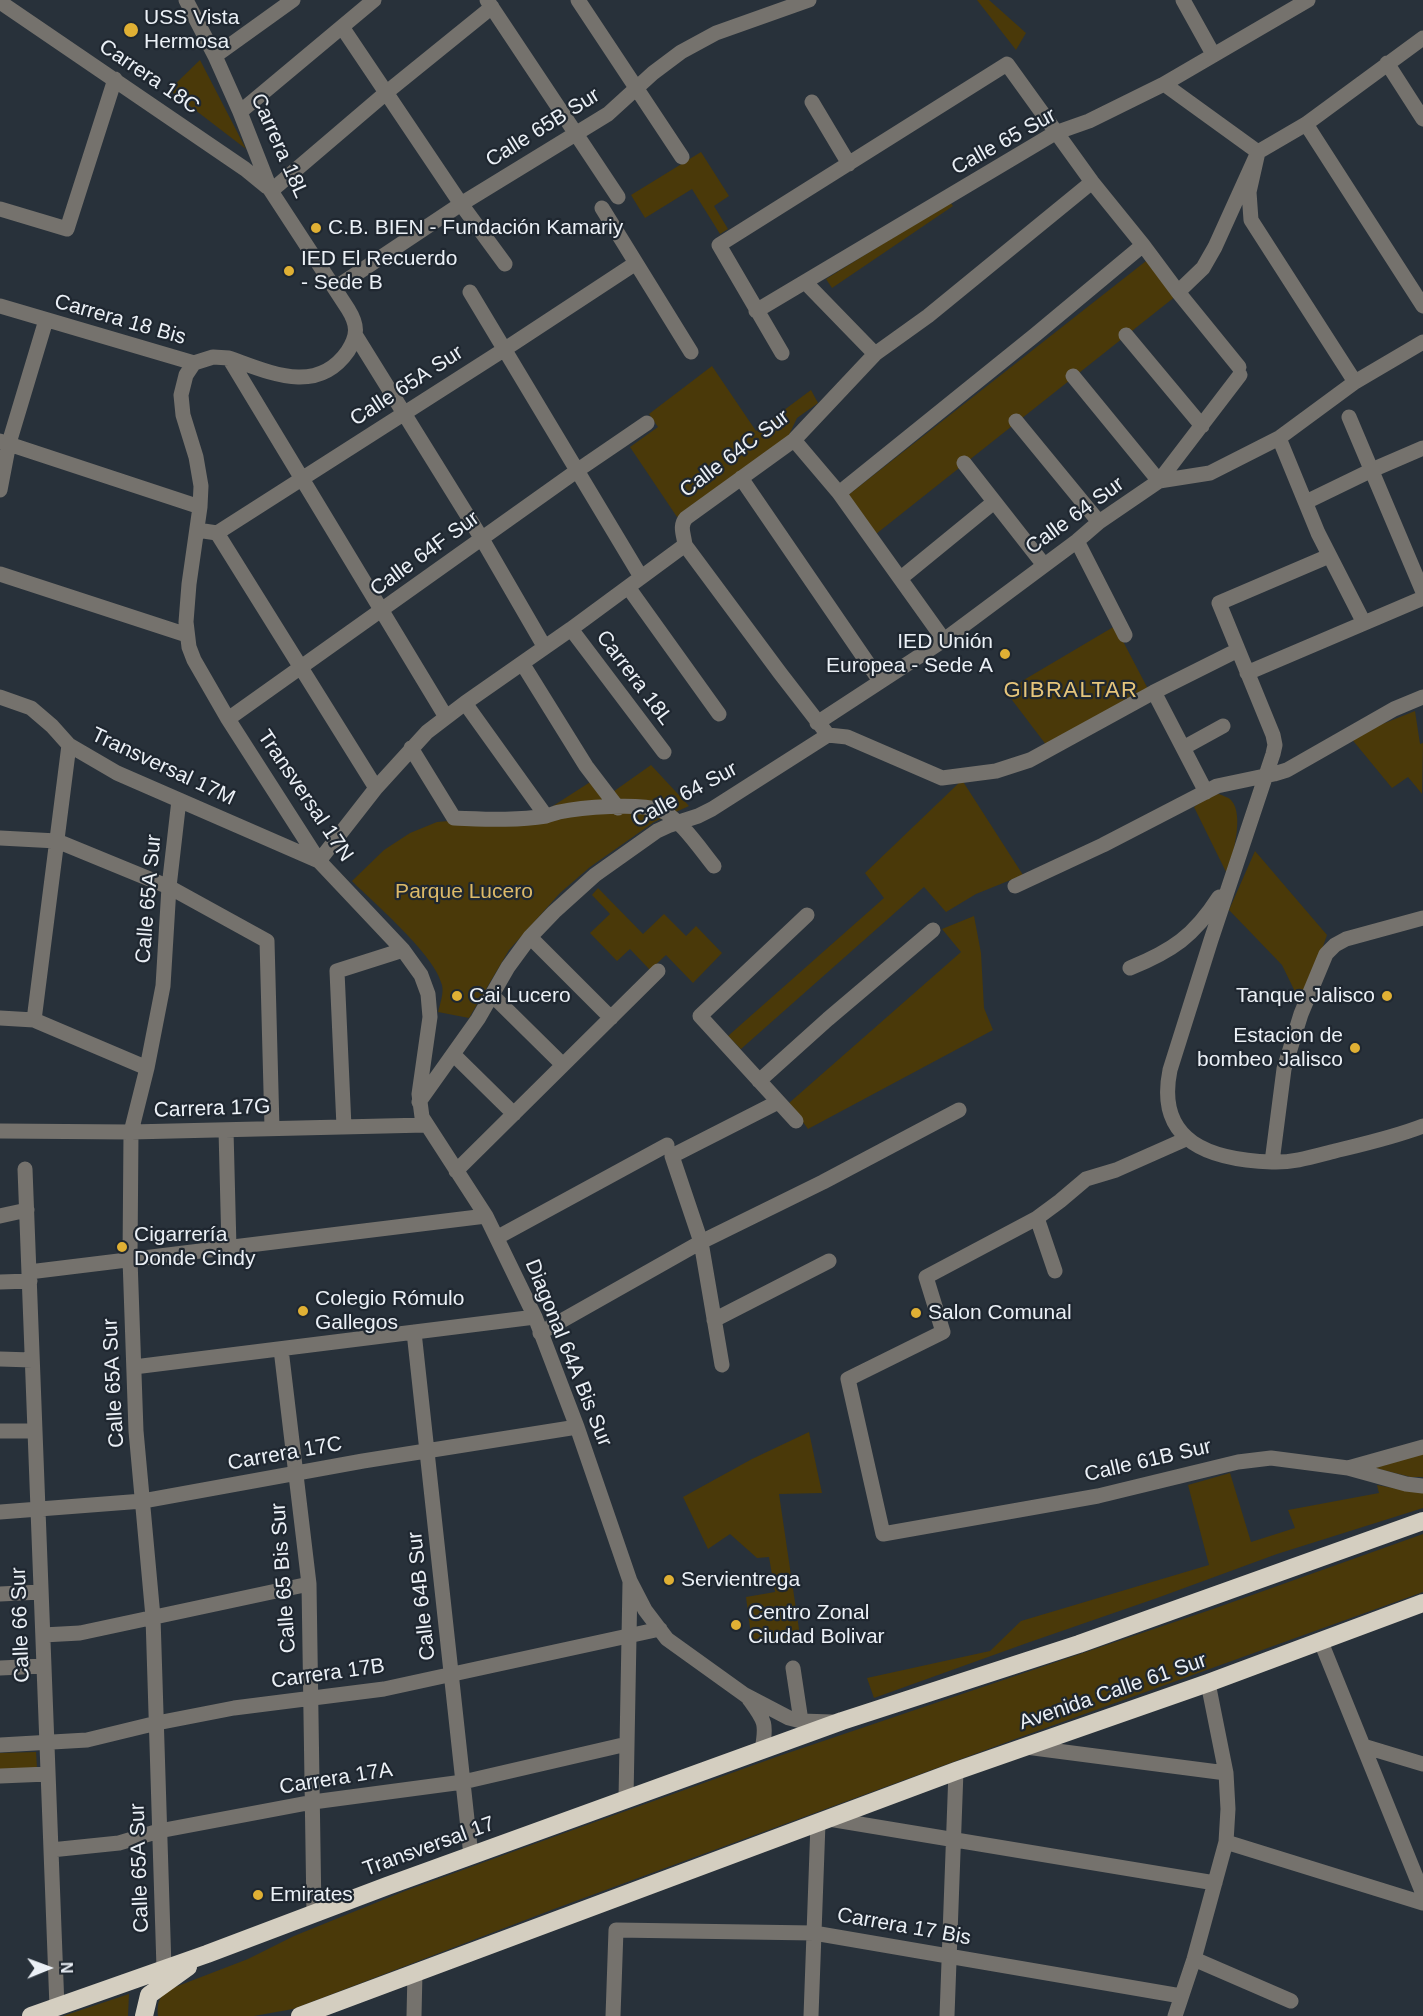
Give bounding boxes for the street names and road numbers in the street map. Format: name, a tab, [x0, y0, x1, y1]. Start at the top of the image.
street label: Carrera 18C	[94, 34, 204, 120]
street label: Calle 65B Sur	[481, 83, 605, 173]
street label: Carrera 18L	[245, 90, 313, 202]
street label: Calle 65 Sur	[947, 103, 1061, 181]
street label: Carrera 18 Bis	[51, 289, 189, 351]
street label: Calle 65A Sur	[346, 340, 468, 432]
street label: Calle 64C Sur	[675, 405, 795, 503]
street label: Calle 64 Sur	[1021, 472, 1129, 560]
street label: Calle 64F Sur	[366, 506, 484, 602]
street label: Carrera 18L	[590, 626, 678, 730]
street label: Transversal 17M	[87, 723, 239, 811]
street label: Transversal 17N	[252, 725, 358, 867]
street label: Calle 64 Sur	[628, 757, 742, 833]
street label: Calle 65A Sur	[131, 833, 167, 965]
street label: Carrera 17G	[153, 1094, 271, 1124]
street label: Diagonal 64A Bis Sur	[519, 1256, 617, 1450]
street label: Calle 65A Sur	[98, 1318, 130, 1448]
street label: Carrera 17C	[226, 1432, 344, 1476]
street label: Calle 61B Sur	[1082, 1434, 1214, 1488]
street label: Calle 65 Bis Sur	[266, 1502, 302, 1654]
street label: Calle 64B Sur	[403, 1530, 441, 1662]
street label: Calle 66 Sur	[6, 1567, 36, 1683]
street label: Avenida Calle 61 Sur	[1016, 1648, 1210, 1736]
street label: Carrera 17B	[270, 1654, 386, 1694]
street label: Carrera 17A	[278, 1758, 394, 1800]
street label: Calle 65A Sur	[125, 1803, 155, 1933]
street label: Transversal 17	[360, 1812, 498, 1882]
street label: Carrera 17 Bis	[835, 1903, 973, 1951]

